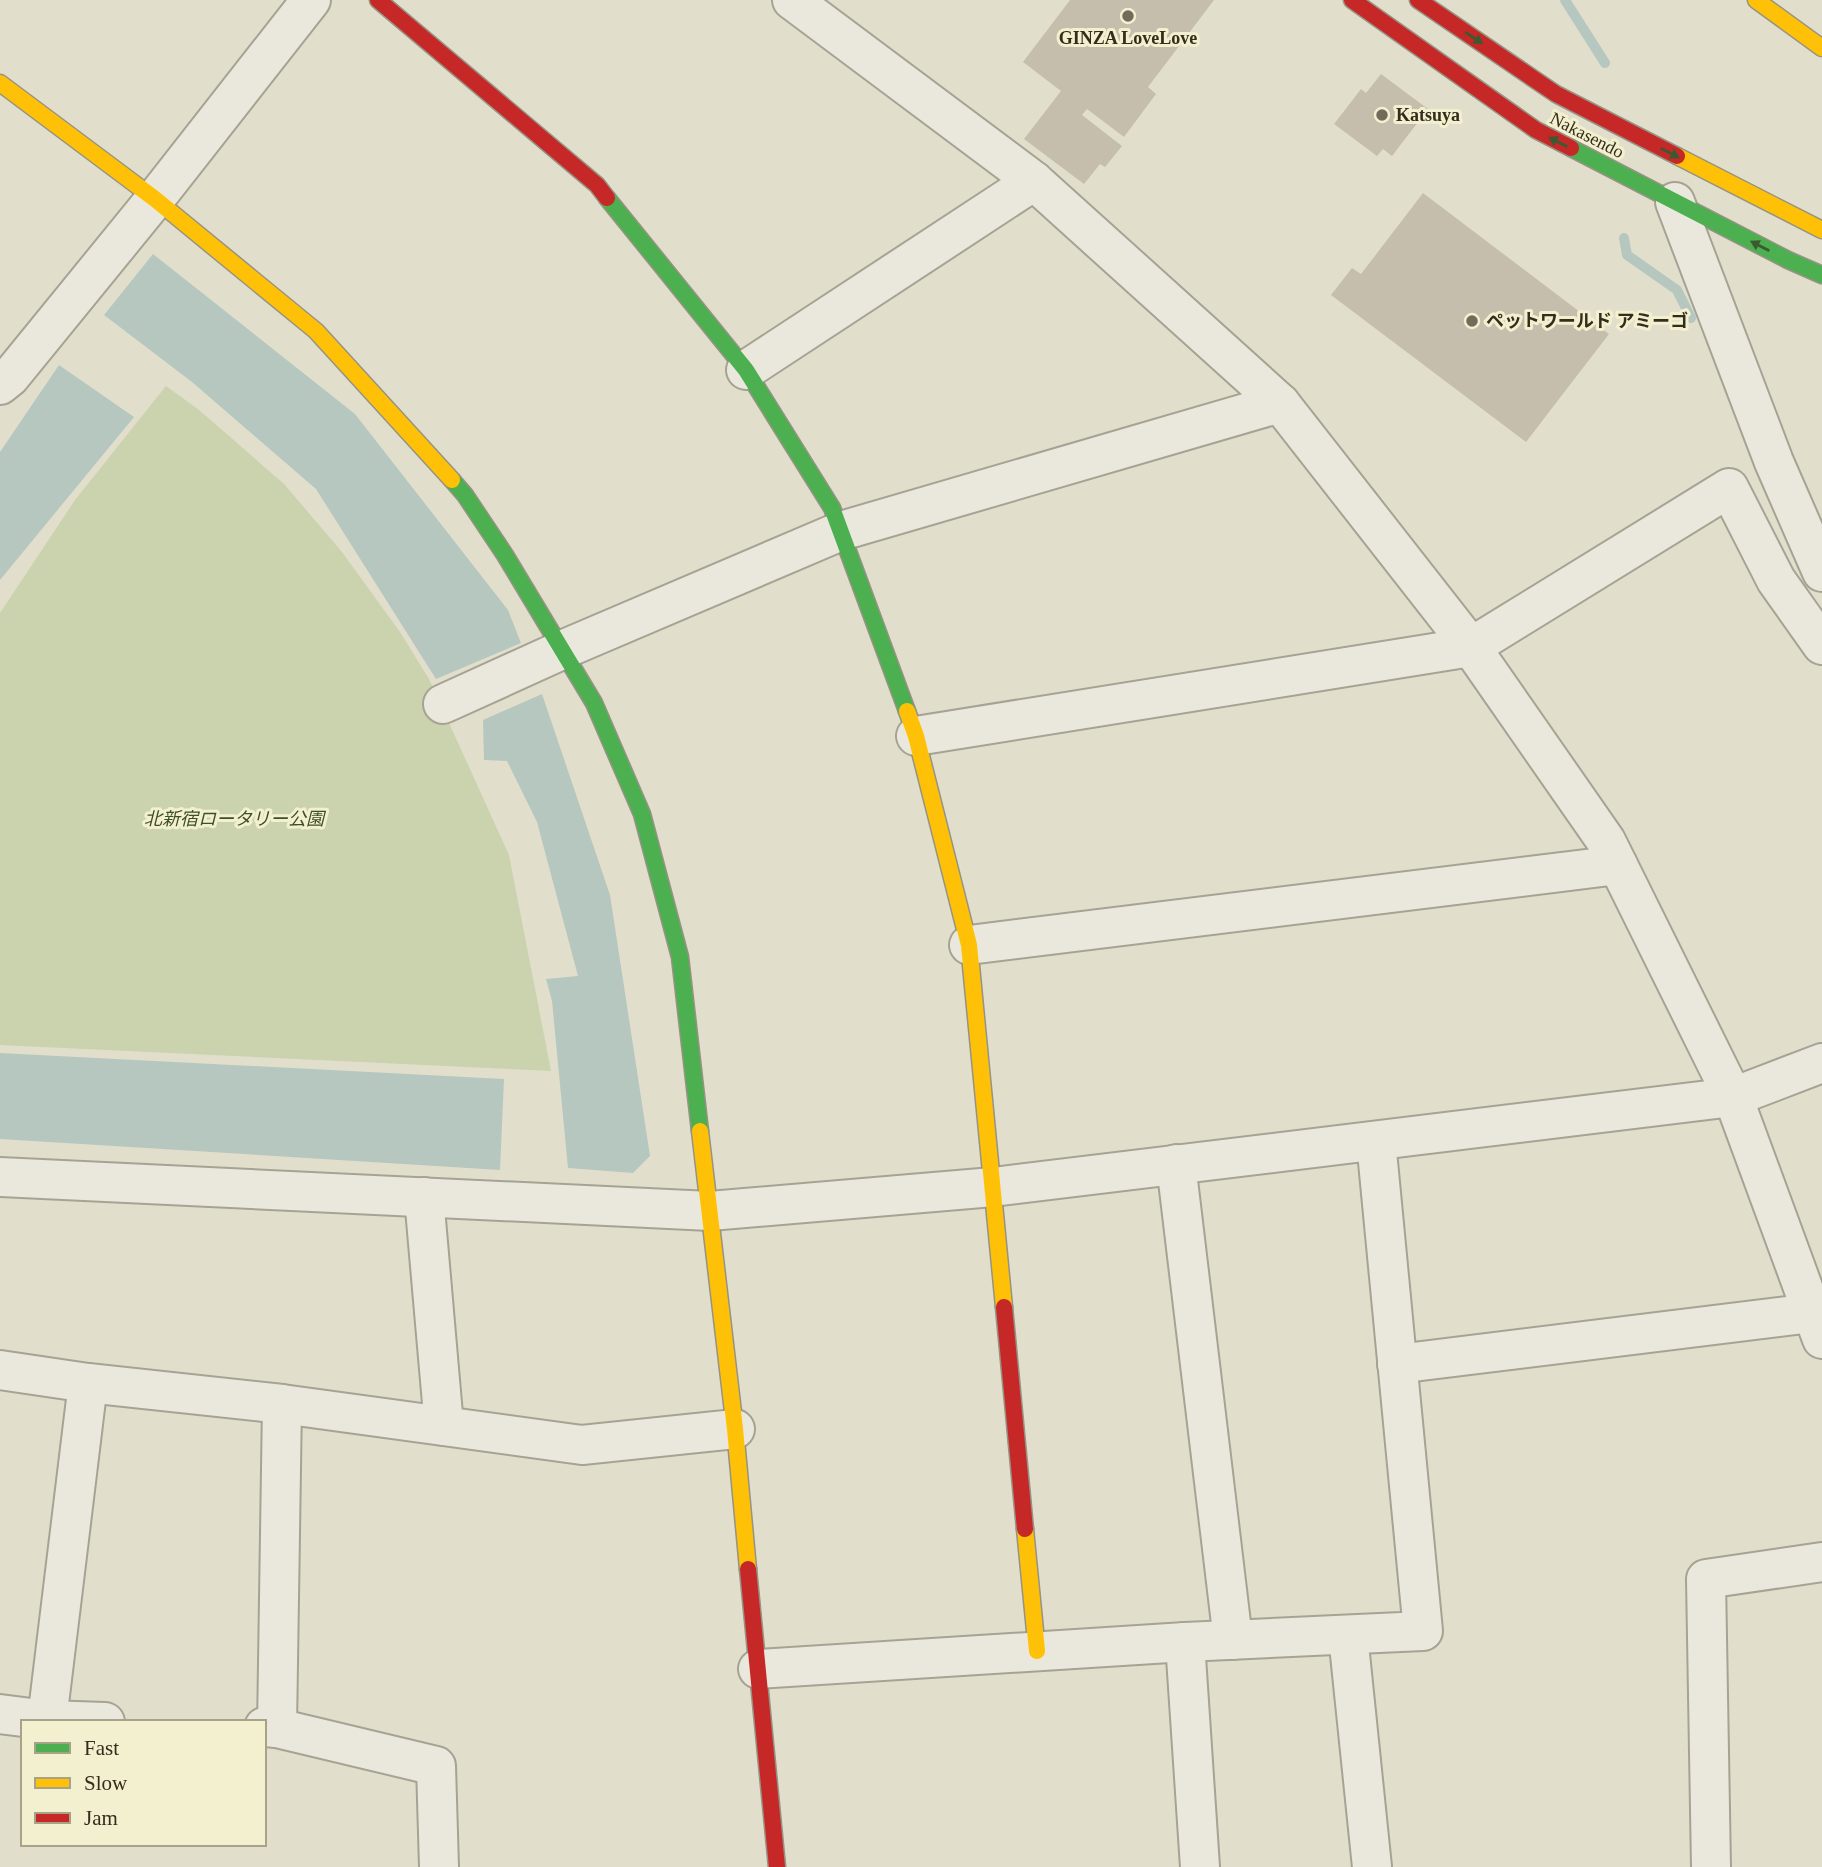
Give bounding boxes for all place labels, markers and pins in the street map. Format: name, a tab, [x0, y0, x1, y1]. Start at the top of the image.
marker: GINZA LoveLove	[1120, 8, 1136, 24]
place label: GINZA LoveLove	[1059, 28, 1197, 48]
place label: Katsuya	[1396, 105, 1460, 125]
marker: Katsuya	[1374, 107, 1390, 123]
place label: ペットワールド アミーゴ	[1486, 311, 1688, 331]
marker: ペットワールド アミーゴ	[1464, 313, 1480, 329]

